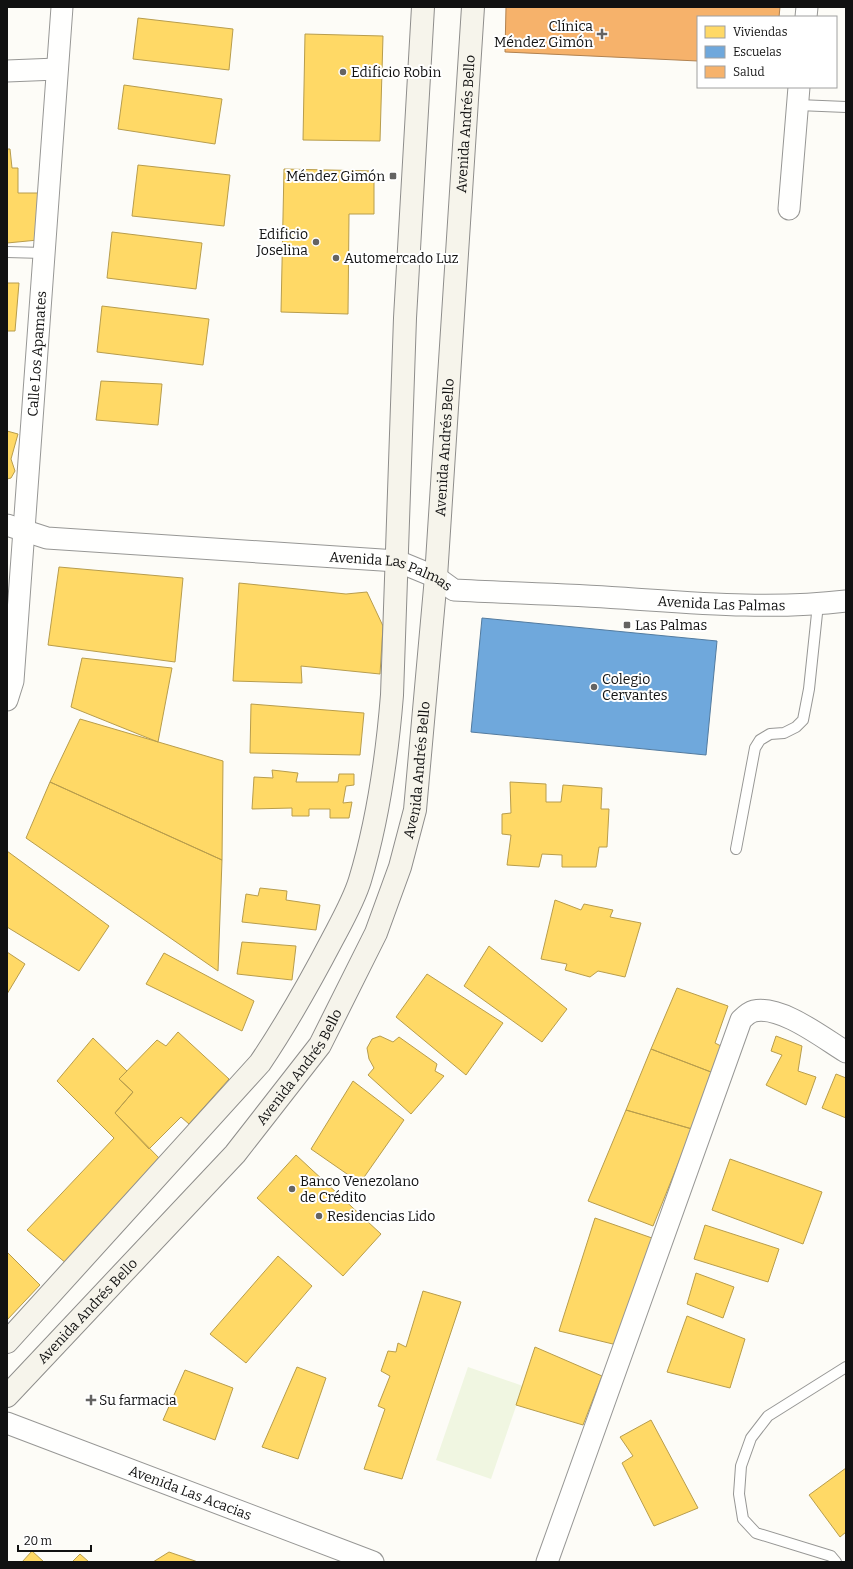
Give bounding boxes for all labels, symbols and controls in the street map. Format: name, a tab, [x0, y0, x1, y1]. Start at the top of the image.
legend	[697, 16, 837, 88]
place label: Clínica Méndez Gimón	[494, 18, 593, 51]
text: Viviendas	[733, 25, 788, 39]
marker: Clínica Méndez Gimón	[596, 28, 608, 40]
text: Escuelas	[733, 45, 782, 59]
street label: Avenida Andrés Bello	[453, 54, 479, 194]
place label: Edificio Robin	[351, 64, 441, 81]
text: Salud	[733, 65, 765, 79]
marker: Edificio Robin	[338, 67, 348, 77]
place label: Méndez Gimón	[286, 168, 385, 185]
marker: Méndez Gimón	[388, 171, 398, 181]
place label: Edificio Joselina	[255, 226, 308, 259]
marker: Edificio Joselina	[311, 237, 321, 247]
place label: Automercado Luz	[344, 250, 459, 267]
marker: Automercado Luz	[331, 253, 341, 263]
street label: Calle Los Apamates	[24, 290, 50, 417]
street label: Avenida Andrés Bello	[432, 378, 458, 517]
street label: Avenida Las Palmas	[329, 549, 455, 595]
street label: Avenida Las Palmas	[657, 593, 786, 614]
place label: Las Palmas	[635, 617, 707, 634]
marker: Las Palmas	[622, 620, 632, 630]
place label: Colegio Cervantes	[602, 671, 667, 704]
marker: Colegio Cervantes	[589, 682, 599, 692]
street label: Avenida Andrés Bello	[400, 701, 434, 841]
street label: Avenida Andrés Bello	[253, 1006, 346, 1129]
place label: Banco Venezolano de Crédito	[300, 1173, 419, 1206]
marker: Banco Venezolano de Crédito	[287, 1184, 297, 1194]
place label: Residencias Lido	[327, 1208, 435, 1225]
marker: Residencias Lido	[314, 1211, 324, 1221]
street label: Avenida Andrés Bello	[34, 1255, 141, 1367]
place label: Su farmacia	[99, 1392, 177, 1409]
marker: Su farmacia	[86, 1395, 96, 1405]
street label: Avenida Las Acacias	[126, 1462, 254, 1524]
scale bar	[18, 1527, 91, 1553]
text: 20 m	[24, 1534, 53, 1548]

